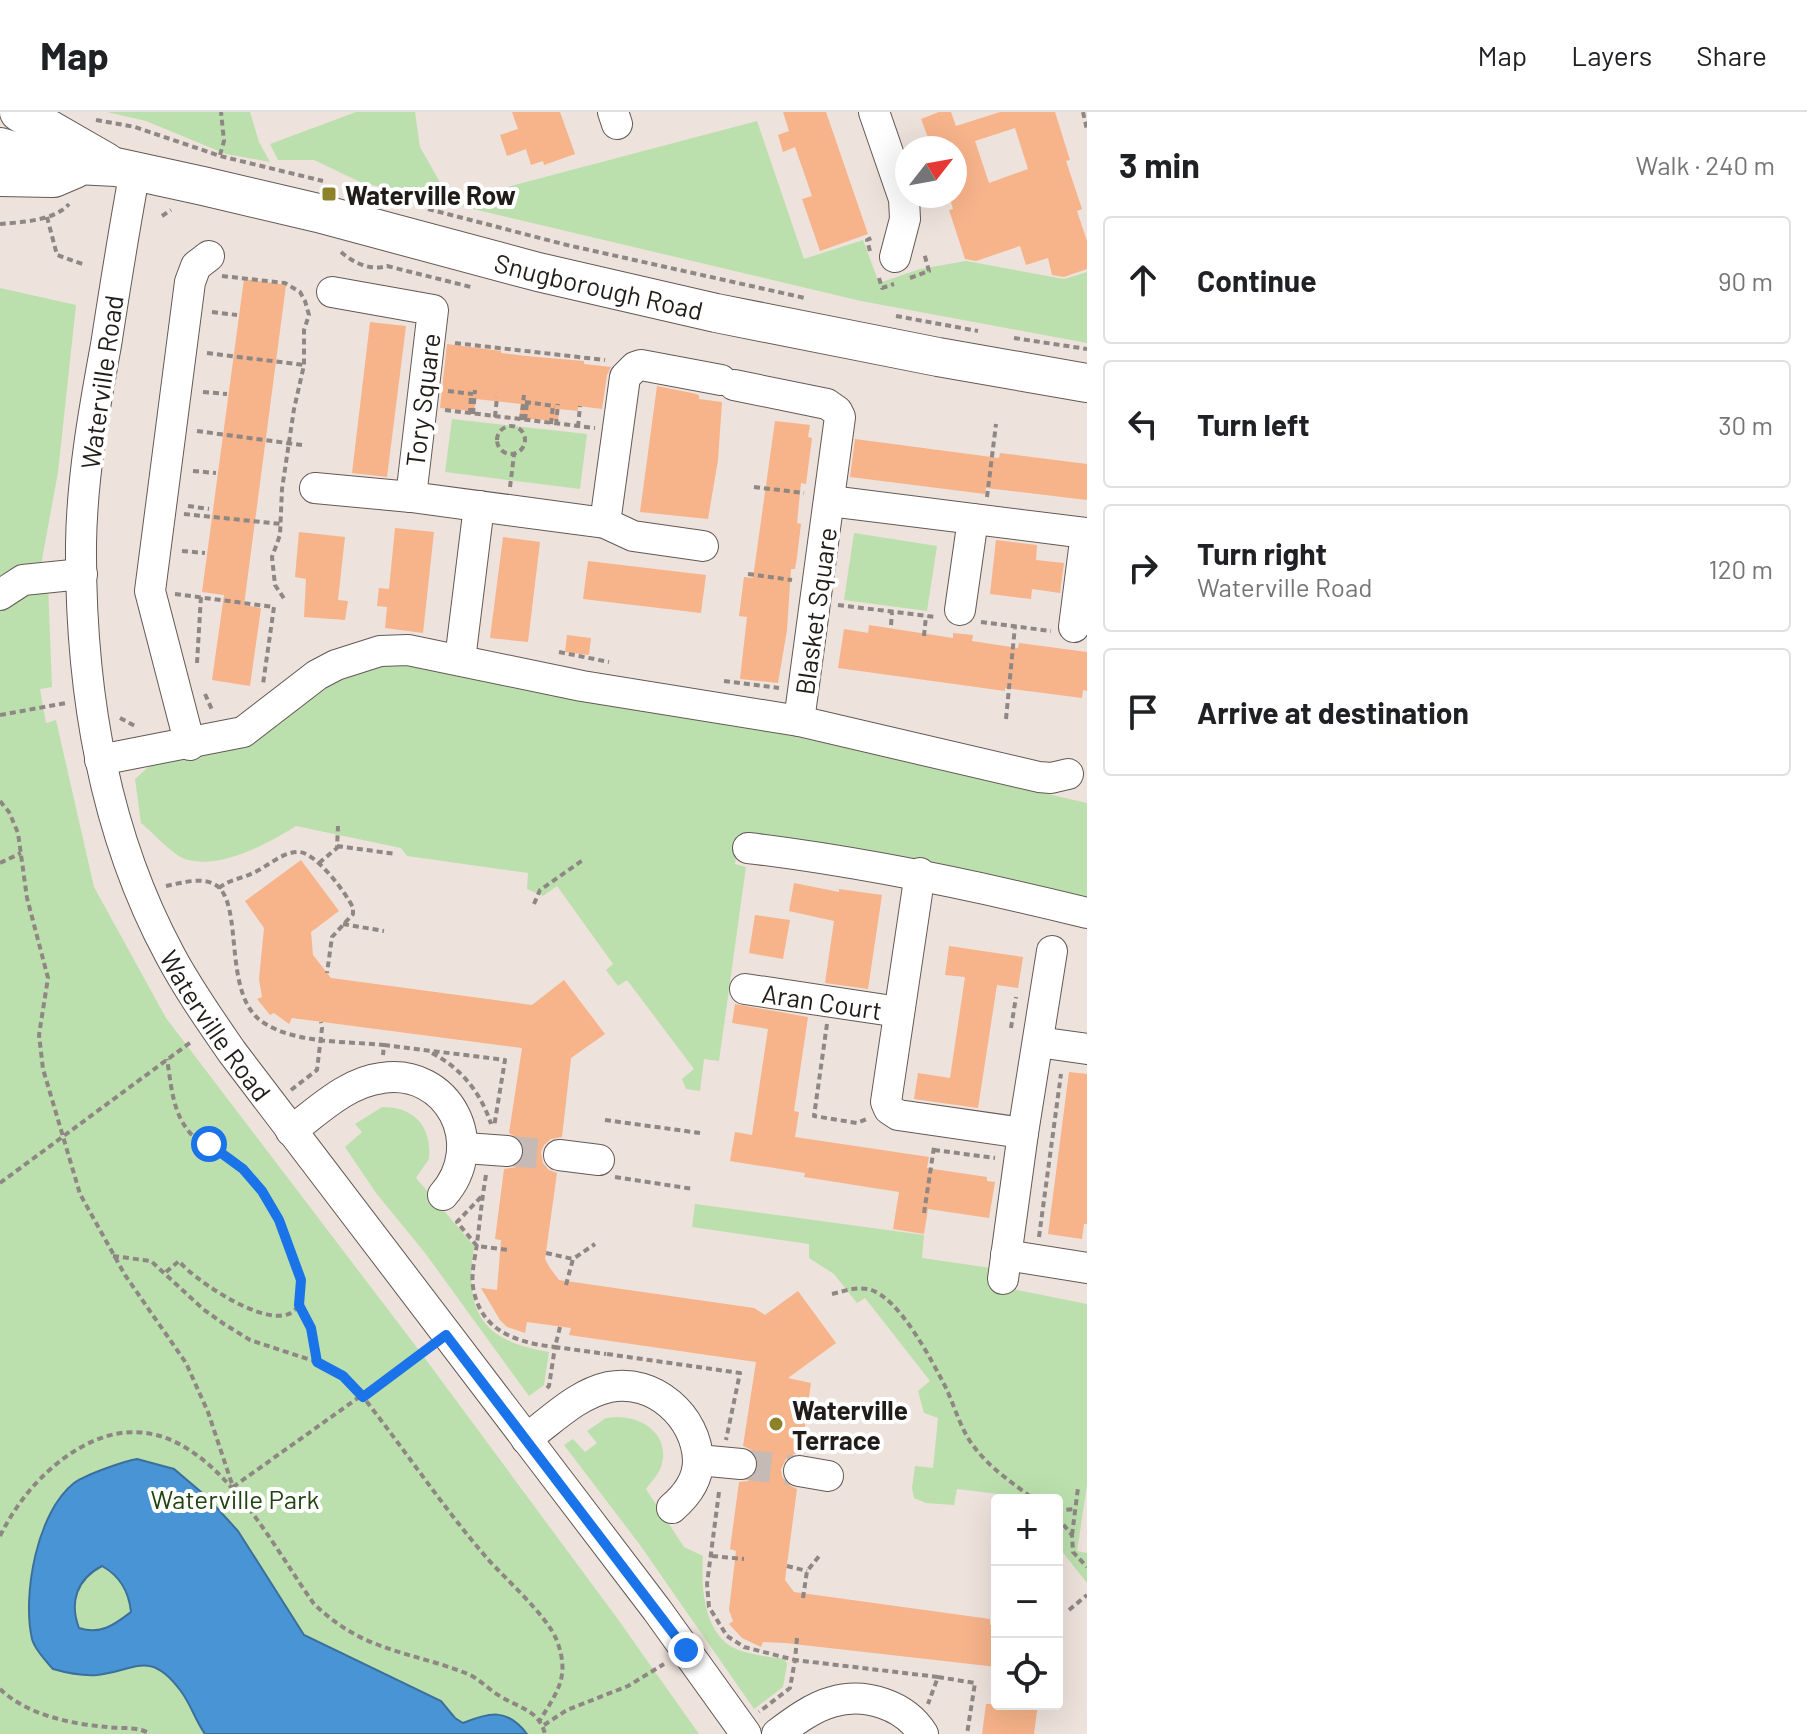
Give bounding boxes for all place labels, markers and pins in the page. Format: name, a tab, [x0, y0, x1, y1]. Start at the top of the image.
place label: Waterville Row	[345, 179, 516, 210]
marker: Waterville Row	[320, 185, 338, 203]
place label: Waterville Terrace	[792, 1394, 908, 1455]
marker: Waterville Terrace	[767, 1415, 785, 1433]

